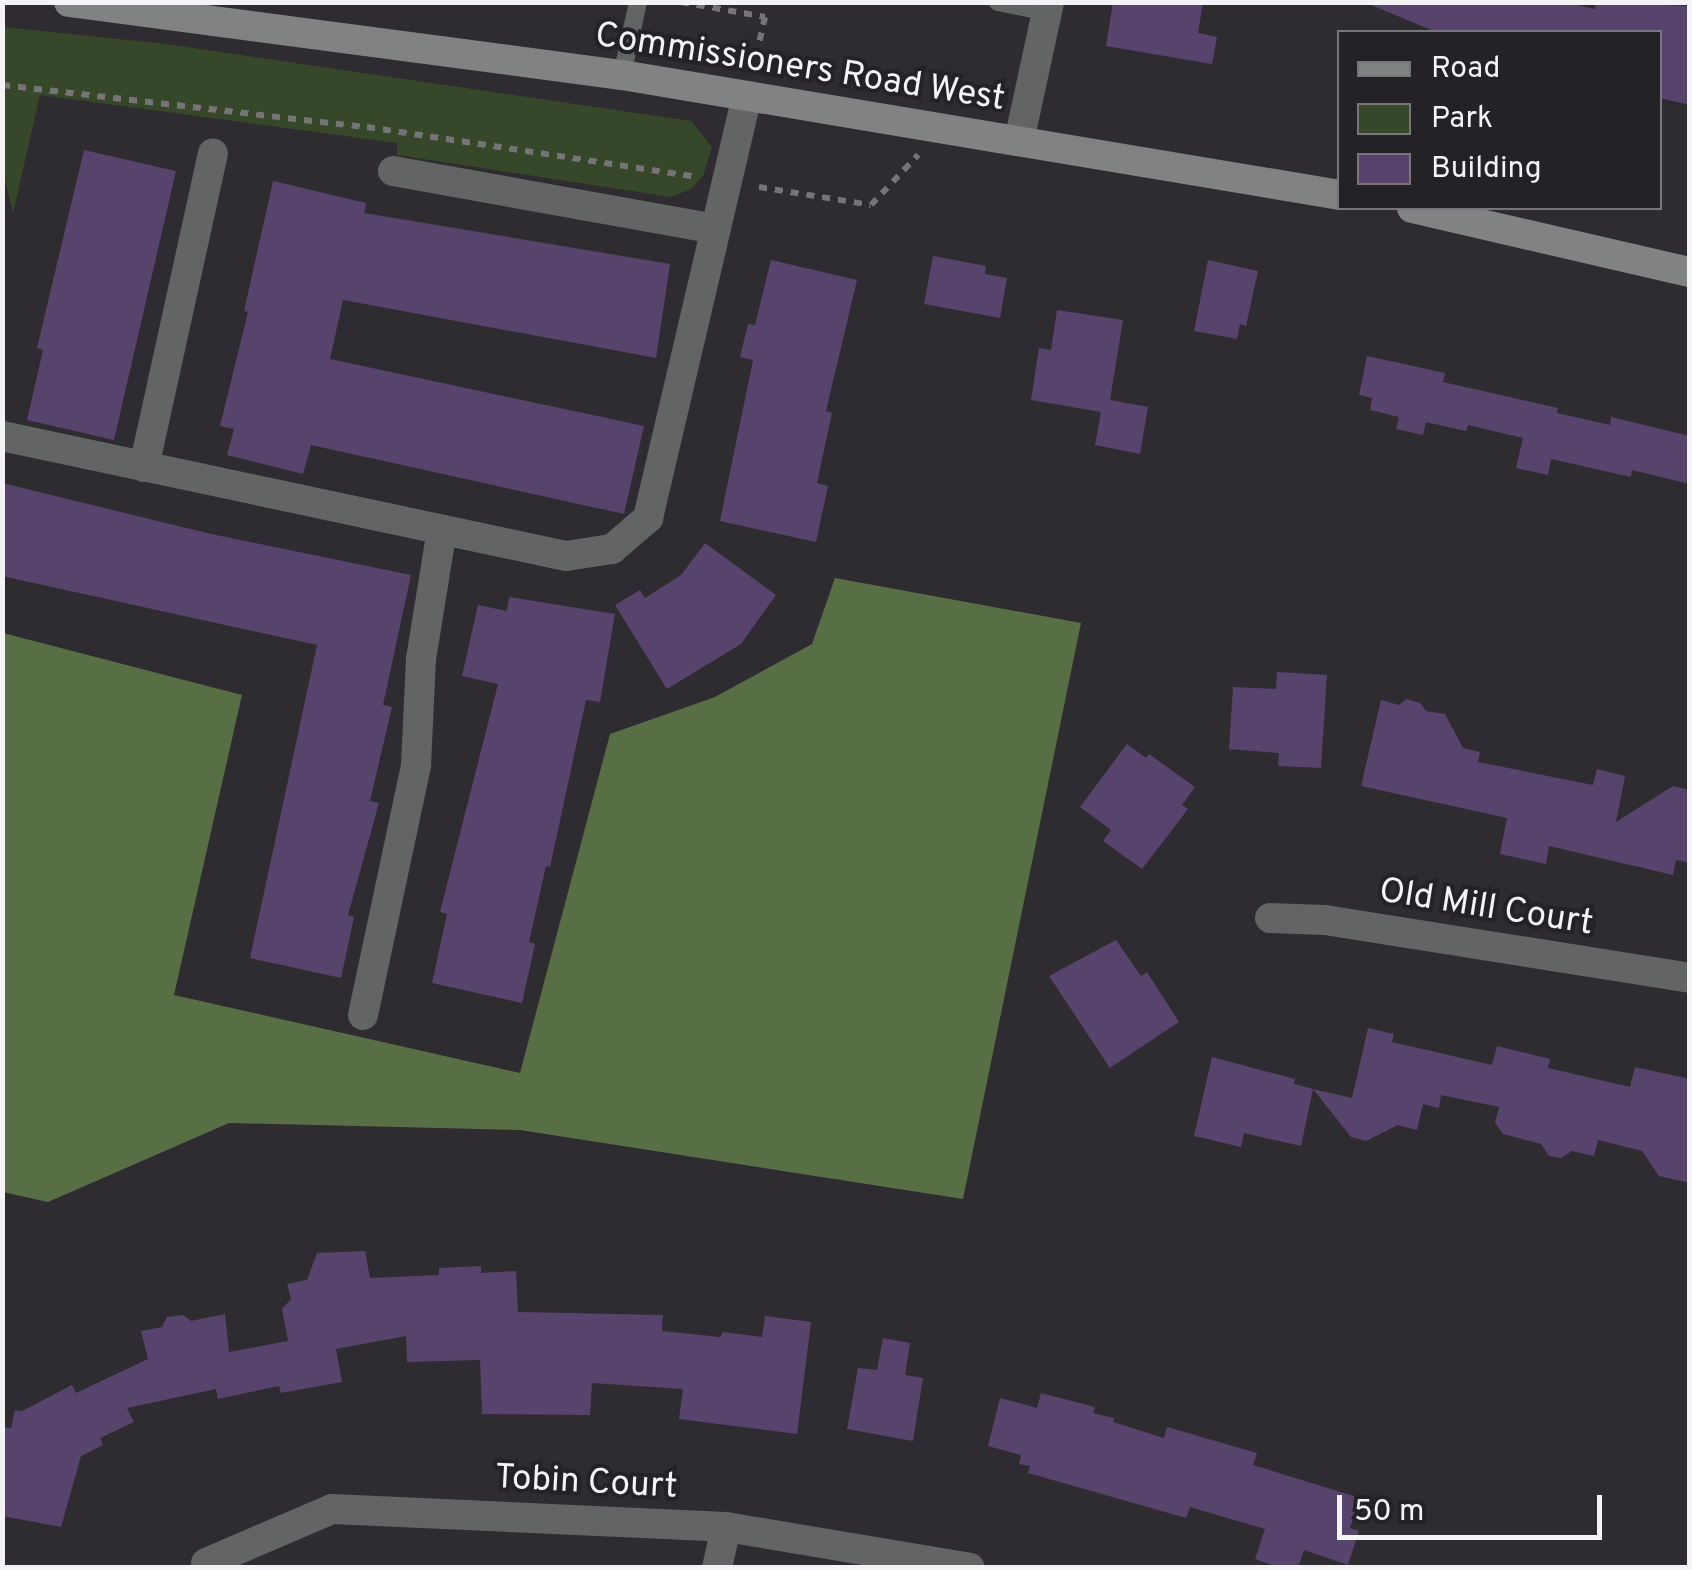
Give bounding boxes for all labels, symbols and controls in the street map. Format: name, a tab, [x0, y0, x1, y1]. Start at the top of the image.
street label: Commissioners Road West	[592, 15, 1008, 121]
legend	[1337, 30, 1662, 210]
text: Road	[1431, 51, 1500, 88]
text: Park	[1431, 101, 1493, 138]
text: Building	[1431, 151, 1542, 188]
street label: Old Mill Court	[1376, 870, 1596, 946]
street label: Tobin Court	[494, 1457, 678, 1509]
scale bar	[1342, 1475, 1607, 1537]
text: 50 m	[1354, 1494, 1424, 1531]

